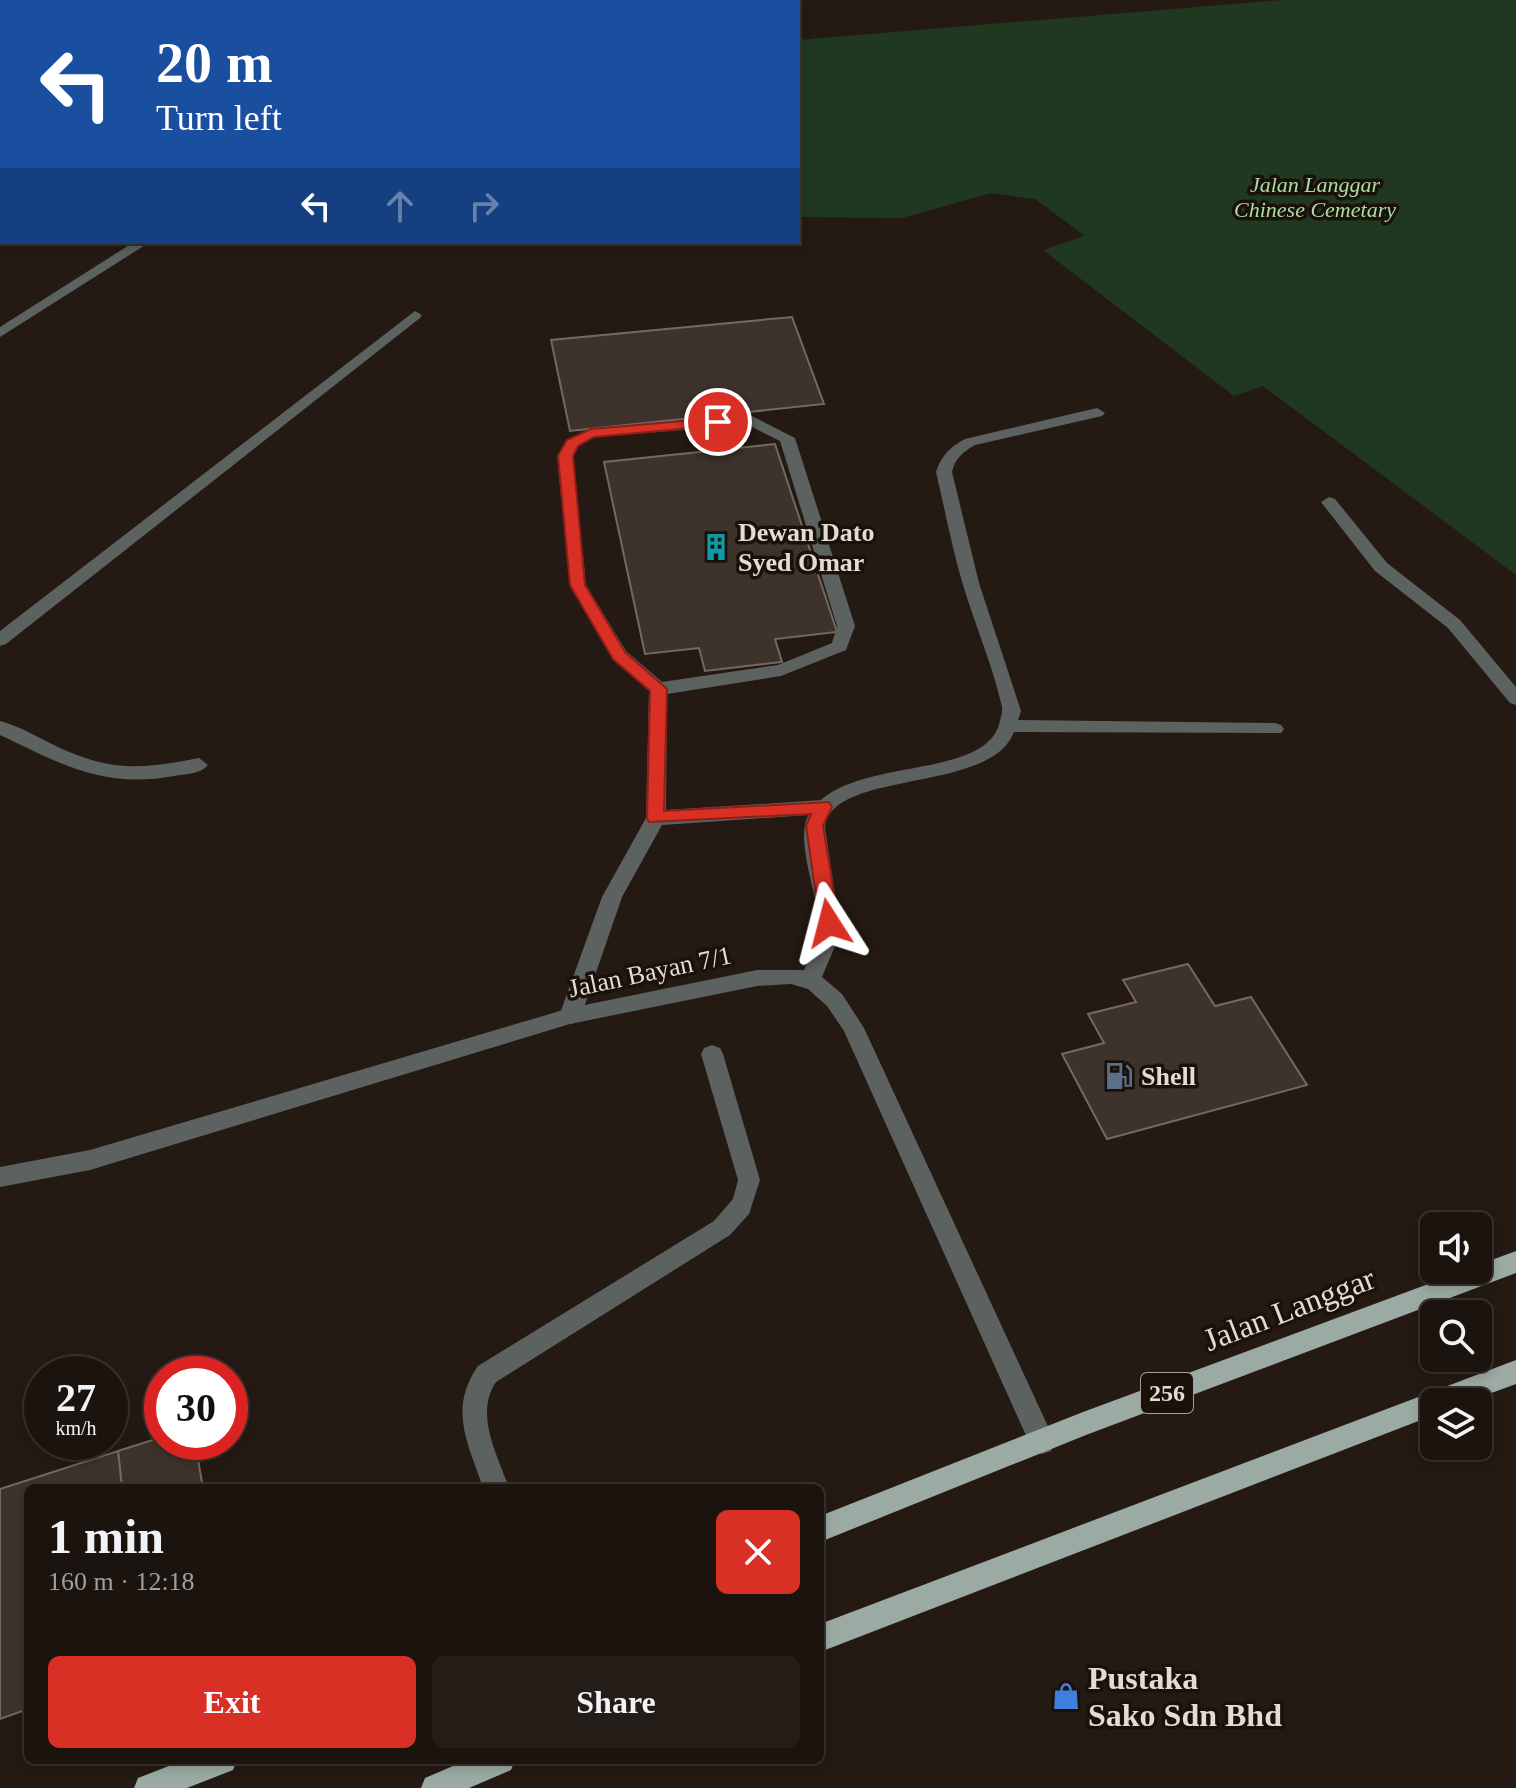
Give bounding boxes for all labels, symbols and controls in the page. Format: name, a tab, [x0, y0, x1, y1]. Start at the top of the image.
icon: left	[24, 32, 128, 136]
text: 20 m	[156, 32, 273, 94]
text: Turn left	[156, 98, 282, 138]
park label: Jalan Langgar Chinese Cemetary	[1234, 172, 1396, 222]
icon: left	[294, 184, 338, 228]
icon: ahead	[378, 184, 422, 228]
icon: right	[462, 184, 506, 228]
pin	[684, 388, 752, 456]
icon: arrive	[696, 400, 740, 444]
place label: Dewan Dato Syed Omar	[738, 518, 875, 577]
building icon: Dewan Dato Syed Omar	[701, 532, 731, 562]
position arrow	[787, 881, 871, 965]
street label: Jalan Bayan 7/1	[566, 941, 734, 1003]
fuel station icon: Shell	[1104, 1061, 1134, 1091]
place label: Shell	[1141, 1062, 1196, 1091]
map controls	[1420, 1212, 1492, 1460]
button: sound	[1420, 1212, 1492, 1284]
street label: Jalan Langgar	[1198, 1260, 1380, 1358]
button: search	[1420, 1300, 1492, 1372]
speed limit sign: 30	[144, 1356, 248, 1460]
road number: 256	[1141, 1373, 1193, 1413]
text: 27	[56, 1375, 96, 1420]
button: layers	[1420, 1388, 1492, 1460]
text: km/h	[55, 1417, 97, 1439]
text: 1 min	[48, 1510, 164, 1563]
button: close	[716, 1510, 800, 1594]
text: 160 m · 12:18	[48, 1567, 195, 1596]
button: Exit	[48, 1656, 416, 1748]
button: Share	[432, 1656, 800, 1748]
place label: Pustaka Sako Sdn Bhd	[1088, 1660, 1282, 1733]
shop icon: Pustaka Sako Sdn Bhd	[1051, 1681, 1081, 1711]

